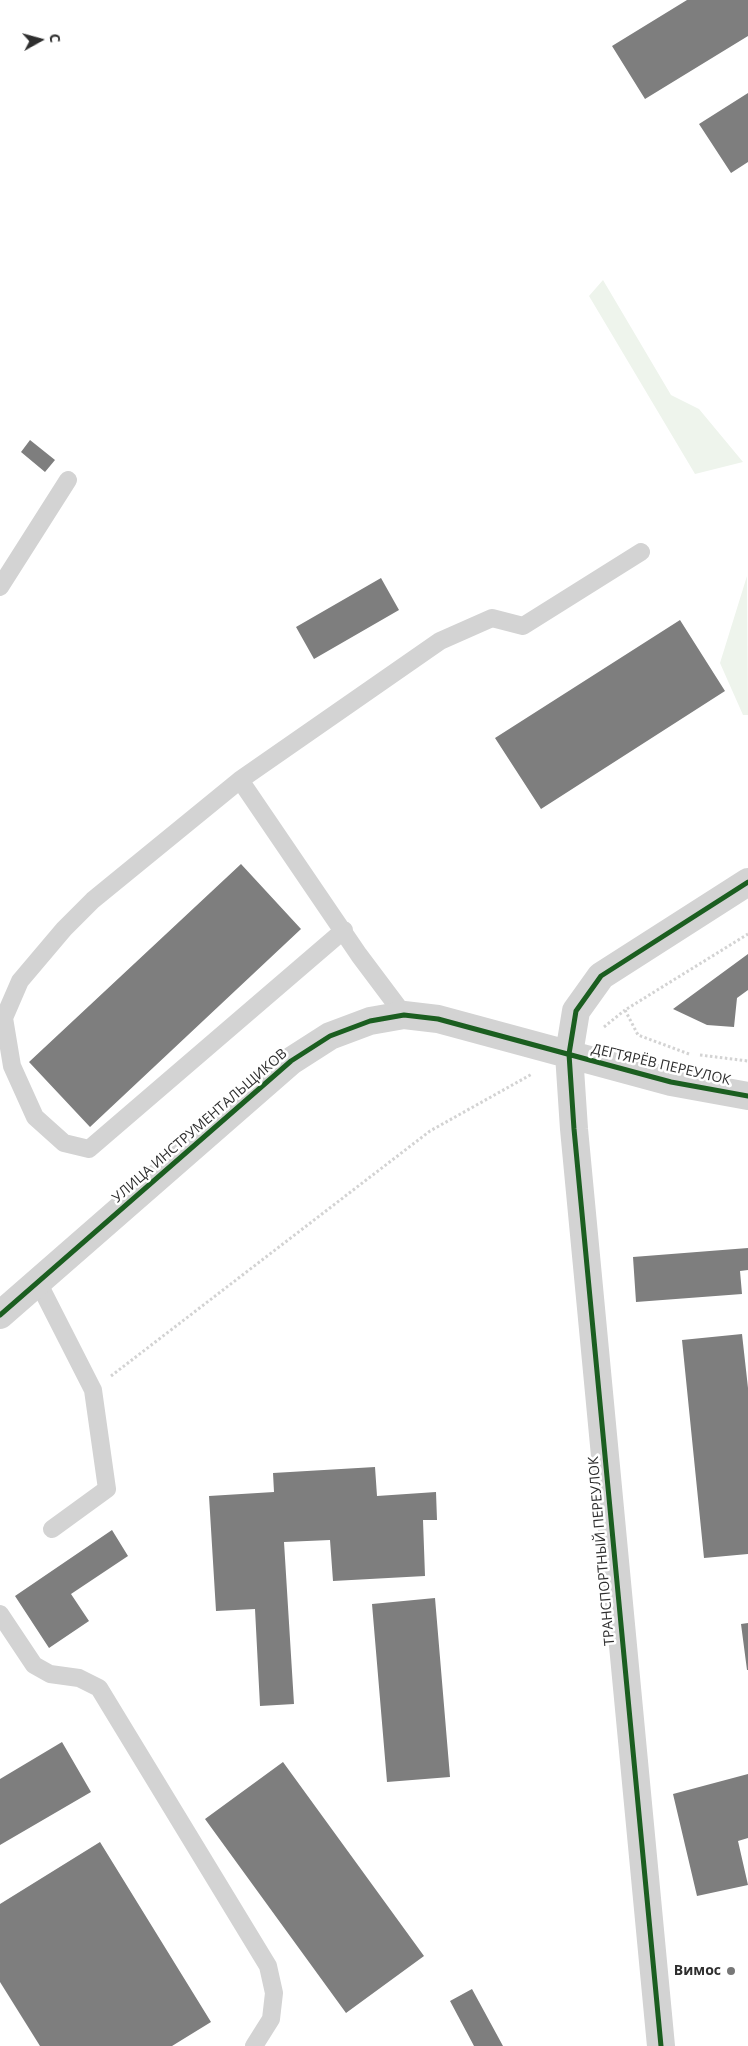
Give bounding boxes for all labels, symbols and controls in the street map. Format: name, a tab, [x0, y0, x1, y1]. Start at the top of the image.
north arrow	[15, 15, 65, 65]
text: С	[45, 33, 65, 44]
street label: ДЕГТЯРЁВ ПЕРЕУЛОК	[590, 1041, 732, 1089]
street label: УЛИЦА ИНСТРУМЕНТАЛЬЩИКОВ	[109, 1045, 291, 1207]
street label: ТРАНСПОРТНЫЙ ПЕРЕУЛОК	[585, 1456, 619, 1646]
place label: Вимос	[674, 1963, 721, 1979]
marker: Вимос	[725, 1965, 737, 1977]

